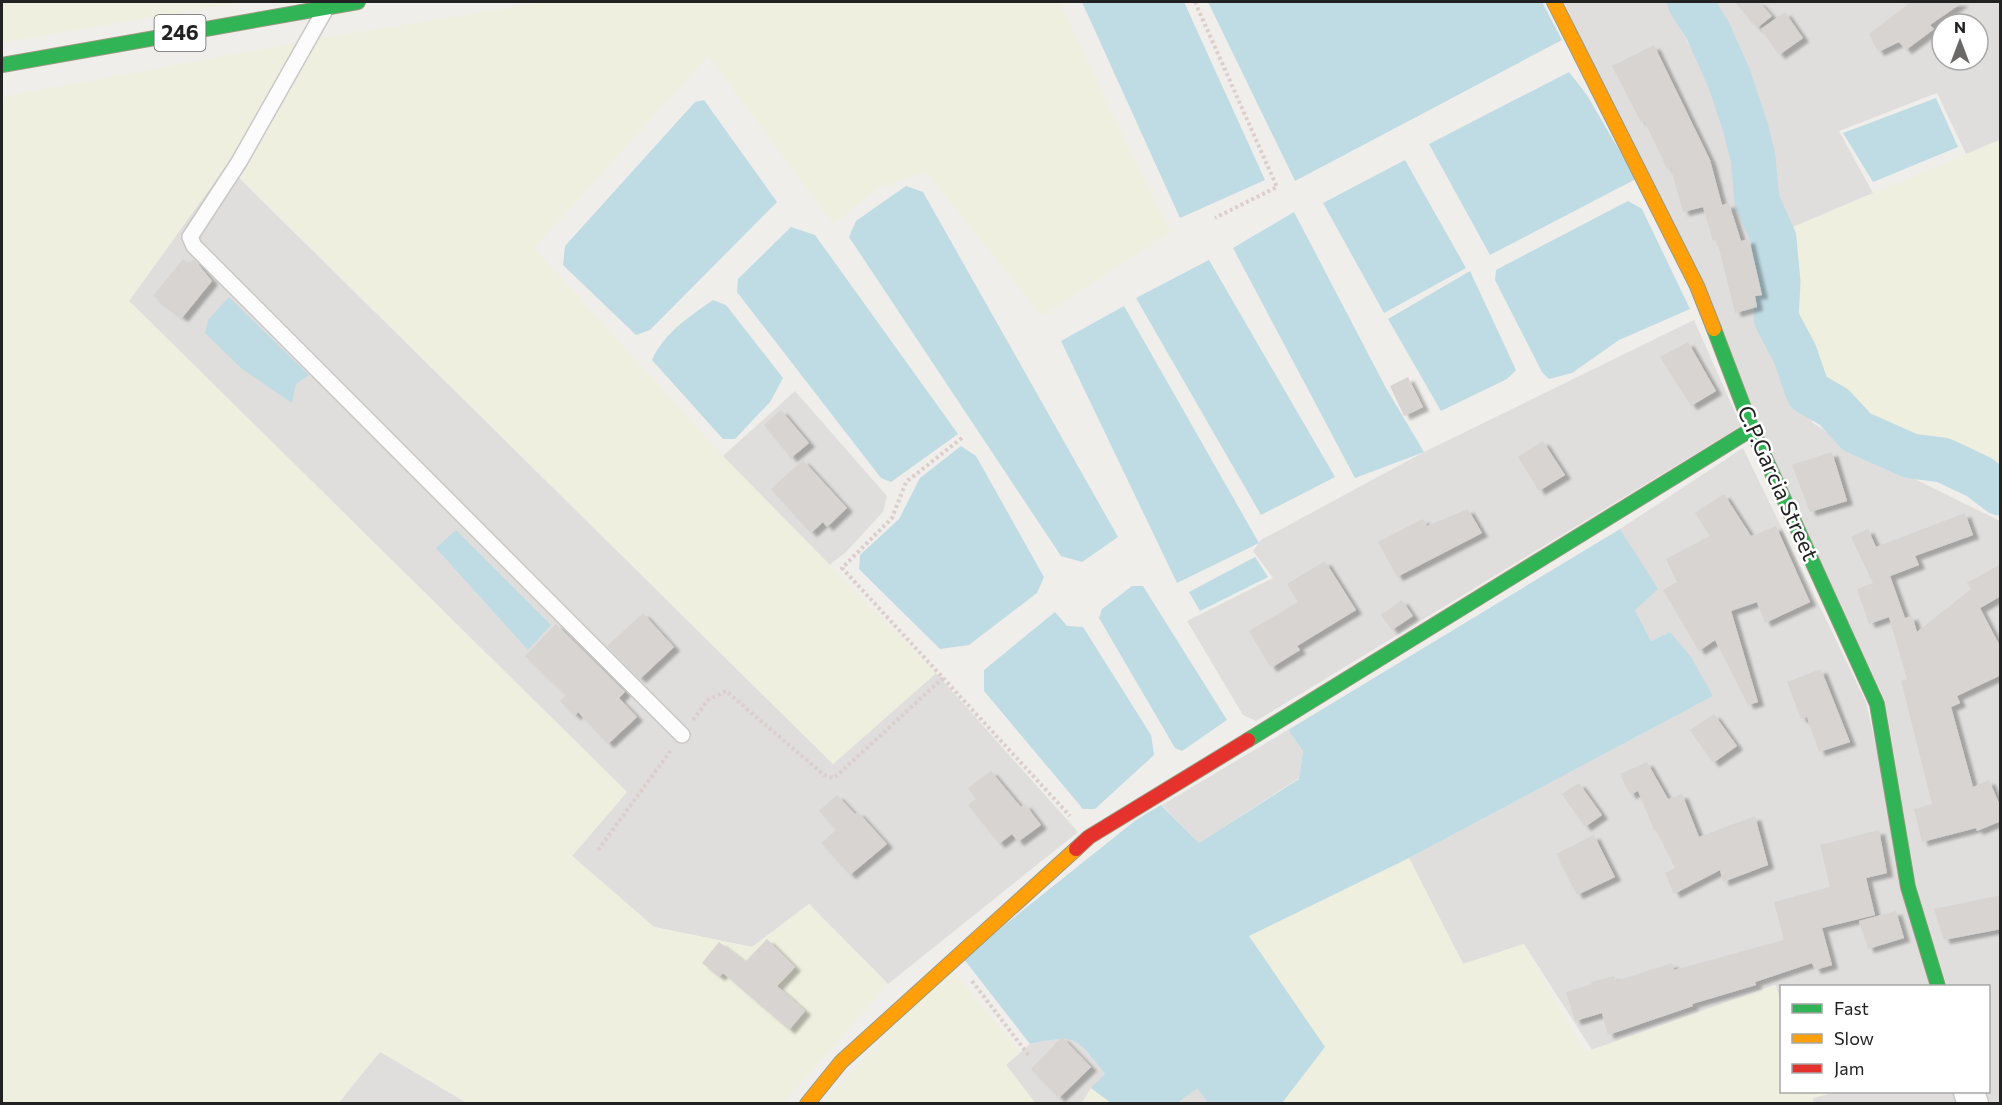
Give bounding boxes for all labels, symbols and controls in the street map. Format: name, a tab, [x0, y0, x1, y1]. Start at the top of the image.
north arrow	[1930, 12, 1990, 72]
road number: 246	[154, 15, 206, 51]
text: N	[1954, 17, 1966, 36]
street label: C.P.Garcia Street	[1732, 401, 1825, 565]
legend	[1780, 985, 1990, 1093]
text: Fast	[1834, 997, 1869, 1019]
text: Slow	[1834, 1027, 1874, 1049]
text: Jam	[1834, 1057, 1864, 1079]

